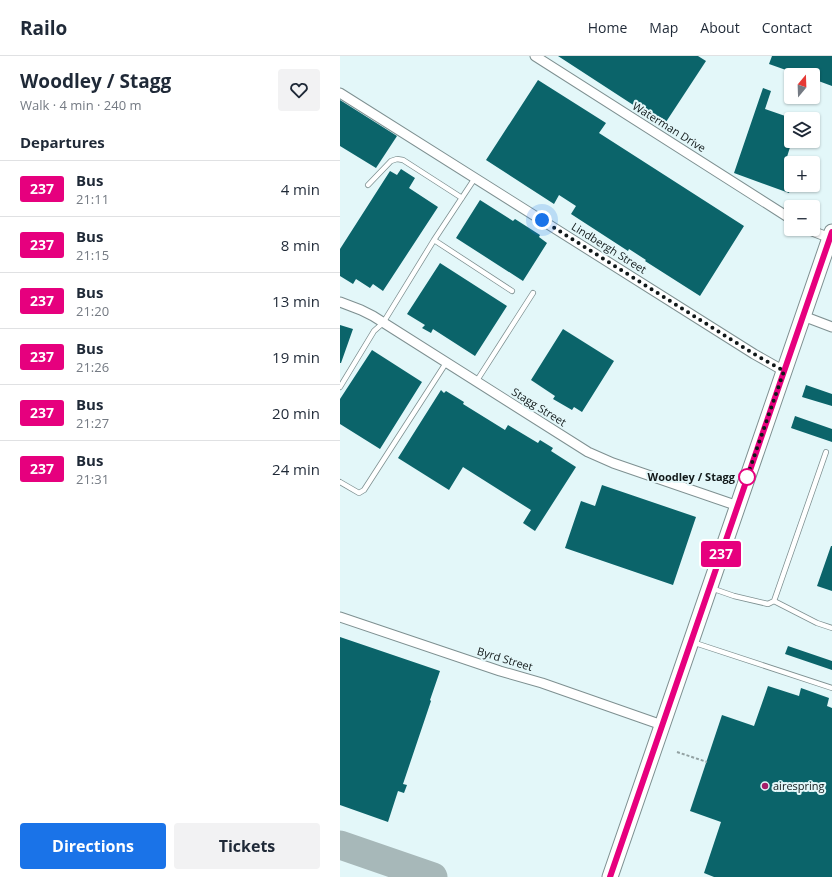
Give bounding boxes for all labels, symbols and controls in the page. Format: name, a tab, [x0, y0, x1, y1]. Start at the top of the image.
text: Railo	[20, 15, 67, 41]
text: Home	[588, 18, 627, 37]
text: Map	[649, 18, 678, 37]
text: About	[700, 18, 740, 37]
text: Contact	[762, 18, 812, 37]
text: Woodley / Stagg	[20, 68, 171, 94]
north arrow	[784, 68, 820, 104]
map controls	[784, 68, 820, 236]
button: heart	[278, 69, 320, 111]
text: Walk · 4 min · 240 m	[20, 96, 142, 114]
street label: Waterman Drive	[630, 98, 709, 155]
button: layers	[784, 112, 820, 148]
text: Departures	[20, 132, 105, 152]
button: +	[784, 156, 820, 192]
text: Bus	[76, 170, 103, 190]
text: 237	[30, 179, 54, 198]
text: 4 min	[281, 179, 320, 199]
text: 21:11	[76, 190, 109, 208]
button: −	[784, 200, 820, 236]
your location	[532, 210, 552, 230]
street label: Lindbergh Street	[569, 219, 650, 277]
text: Bus	[76, 226, 103, 246]
text: 237	[30, 235, 54, 254]
text: 8 min	[281, 235, 320, 255]
text: 21:15	[76, 246, 109, 264]
text: Bus	[76, 282, 103, 302]
text: 237	[30, 291, 54, 310]
text: 13 min	[272, 291, 320, 311]
text: 21:20	[76, 302, 109, 320]
text: Bus	[76, 338, 103, 358]
text: 237	[30, 347, 54, 366]
text: 19 min	[272, 347, 320, 367]
text: 21:26	[76, 358, 109, 376]
street label: Stagg Street	[509, 384, 569, 429]
text: Bus	[76, 394, 103, 414]
text: 237	[30, 403, 54, 422]
text: 20 min	[272, 403, 320, 423]
text: 21:27	[76, 414, 109, 432]
text: Bus	[76, 450, 103, 470]
text: 237	[30, 459, 54, 478]
text: 24 min	[272, 459, 320, 479]
marker: Woodley / Stagg	[738, 468, 756, 486]
place label: Woodley / Stagg	[648, 469, 736, 484]
text: 21:31	[76, 470, 109, 488]
line badge: 237	[698, 541, 744, 567]
text: 237	[709, 544, 733, 563]
street label: Byrd Street	[475, 643, 535, 674]
place label: airespring	[773, 778, 825, 793]
marker: airespring	[760, 781, 770, 791]
button: Directions	[20, 823, 166, 869]
button: Tickets	[174, 823, 320, 869]

